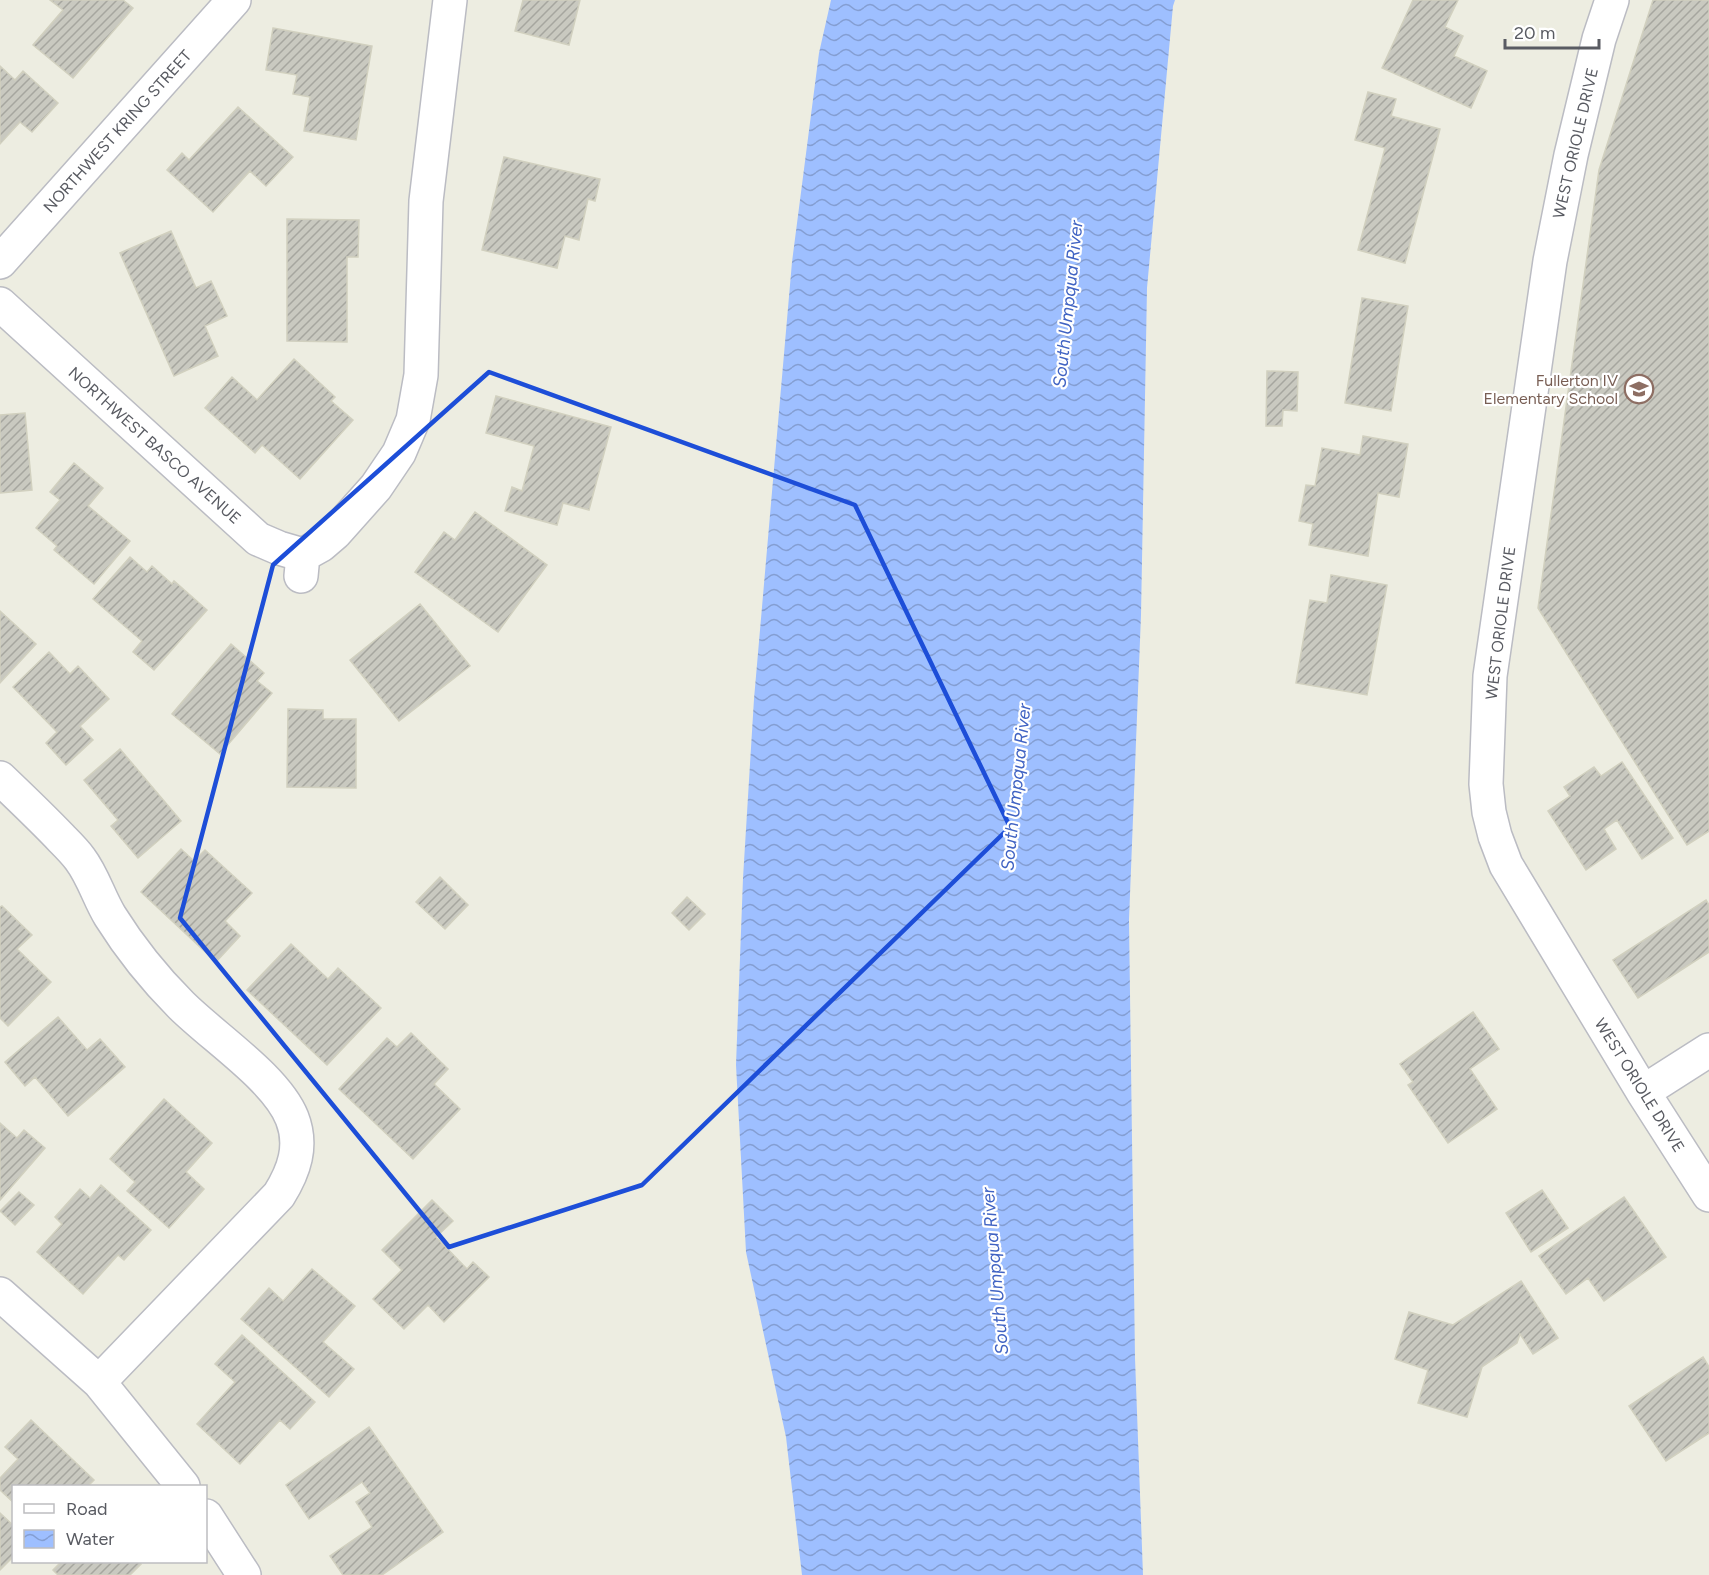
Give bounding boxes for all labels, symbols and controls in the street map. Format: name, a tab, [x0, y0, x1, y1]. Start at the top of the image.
scale bar	[1505, 12, 1600, 50]
text: 20 m	[1514, 22, 1555, 44]
street label: NORTHWEST KRING STREET	[39, 46, 196, 217]
street label: WEST ORIOLE DRIVE	[1549, 66, 1602, 220]
water label: South Umpqua River	[1048, 218, 1088, 389]
street label: NORTHWEST BASCO AVENUE	[65, 363, 245, 528]
place label: Fullerton IV Elementary School	[1484, 371, 1618, 408]
school or university icon: Fullerton IV Elementary School	[1623, 373, 1655, 405]
street label: WEST ORIOLE DRIVE	[1482, 545, 1519, 701]
water label: South Umpqua River	[996, 701, 1036, 872]
street label: WEST ORIOLE DRIVE	[1591, 1015, 1689, 1156]
water label: South Umpqua River	[977, 1185, 1013, 1356]
legend	[12, 1485, 207, 1563]
text: Road	[66, 1498, 107, 1520]
text: Water	[66, 1528, 114, 1550]

